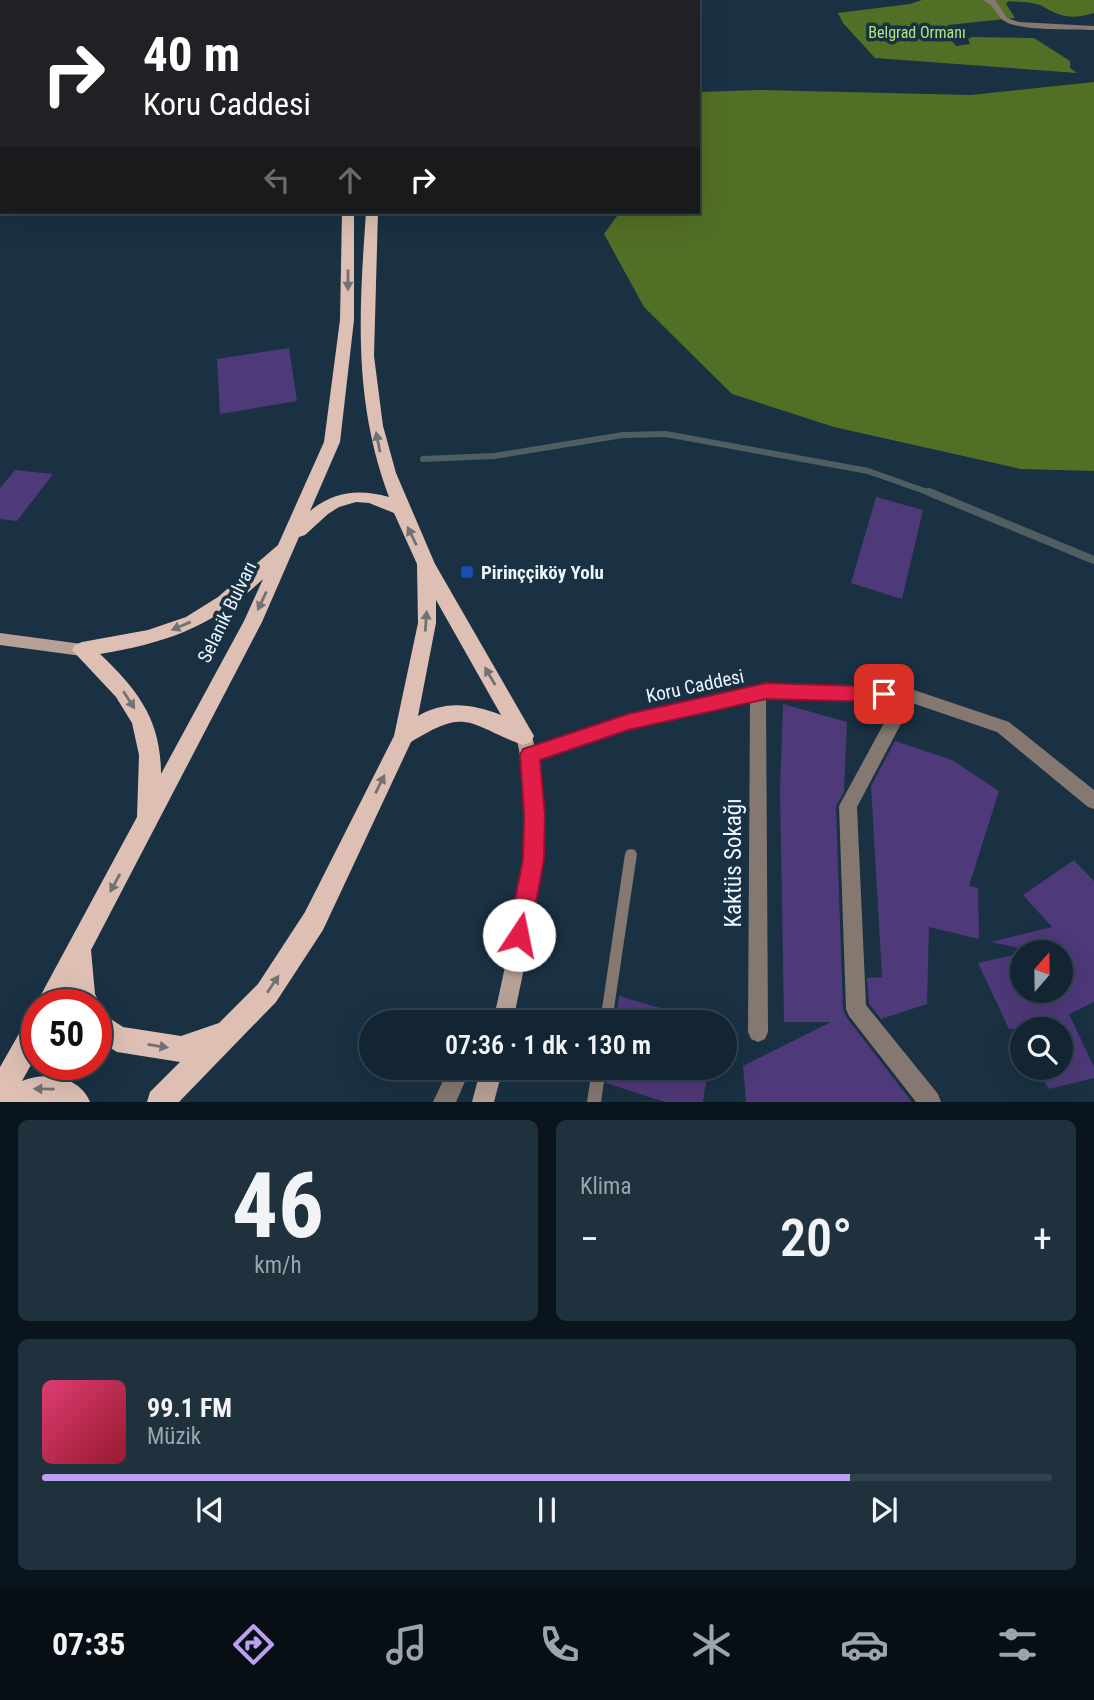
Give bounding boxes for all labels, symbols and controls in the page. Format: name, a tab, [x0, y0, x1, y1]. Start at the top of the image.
park label: Belgrad Ormanı	[868, 23, 966, 42]
text: 40 m	[143, 26, 240, 83]
icon: right	[28, 28, 119, 119]
text: Koru Caddesi	[143, 85, 311, 123]
icon: left	[258, 161, 296, 199]
icon: ahead	[331, 161, 369, 199]
icon: right	[404, 161, 442, 199]
one-way arrow	[342, 269, 354, 291]
one-way arrow	[373, 431, 384, 453]
one-way arrow	[406, 526, 418, 546]
street label: Selanik Bulvarı	[193, 558, 261, 666]
place label: Pirinççiköy Yolu	[481, 561, 604, 584]
marker: Pirinççiköy Yolu	[459, 564, 475, 580]
one-way arrow	[257, 591, 268, 611]
one-way arrow	[421, 610, 432, 632]
one-way arrow	[171, 620, 191, 632]
street label: Koru Caddesi	[644, 664, 746, 708]
pin	[854, 664, 914, 724]
one-way arrow	[484, 667, 496, 686]
icon: arrive	[865, 675, 903, 713]
one-way arrow	[122, 690, 135, 710]
one-way arrow	[375, 774, 386, 794]
street label: Kaktüs Sokağı	[720, 798, 747, 928]
one-way arrow	[110, 873, 121, 893]
position arrow	[482, 898, 556, 972]
north arrow	[1010, 940, 1073, 1003]
map controls	[1010, 940, 1073, 1080]
one-way arrow	[266, 974, 279, 993]
speed limit sign: 50	[21, 989, 112, 1080]
button: search	[1010, 1017, 1073, 1080]
text: 07:36 · 1 dk · 130 m	[445, 1030, 651, 1060]
one-way arrow	[147, 1040, 169, 1051]
one-way arrow	[32, 1083, 54, 1095]
text: 46	[232, 1153, 324, 1259]
text: Klima	[580, 1173, 631, 1200]
text: 20°	[780, 1208, 852, 1269]
text: −	[580, 1217, 599, 1261]
text: +	[1033, 1217, 1052, 1261]
text: km/h	[254, 1252, 302, 1279]
text: 99.1 FM	[147, 1393, 232, 1423]
text: Müzik	[147, 1423, 201, 1450]
icon: previous	[191, 1491, 229, 1529]
icon: pause	[528, 1491, 566, 1529]
icon: next	[865, 1491, 903, 1529]
icon: directions	[229, 1620, 278, 1669]
icon: music	[382, 1620, 431, 1669]
icon: phone	[535, 1620, 584, 1669]
icon: climate	[687, 1620, 736, 1669]
icon: car	[840, 1620, 889, 1669]
icon: filters	[993, 1620, 1042, 1669]
text: 07:35	[52, 1625, 125, 1663]

